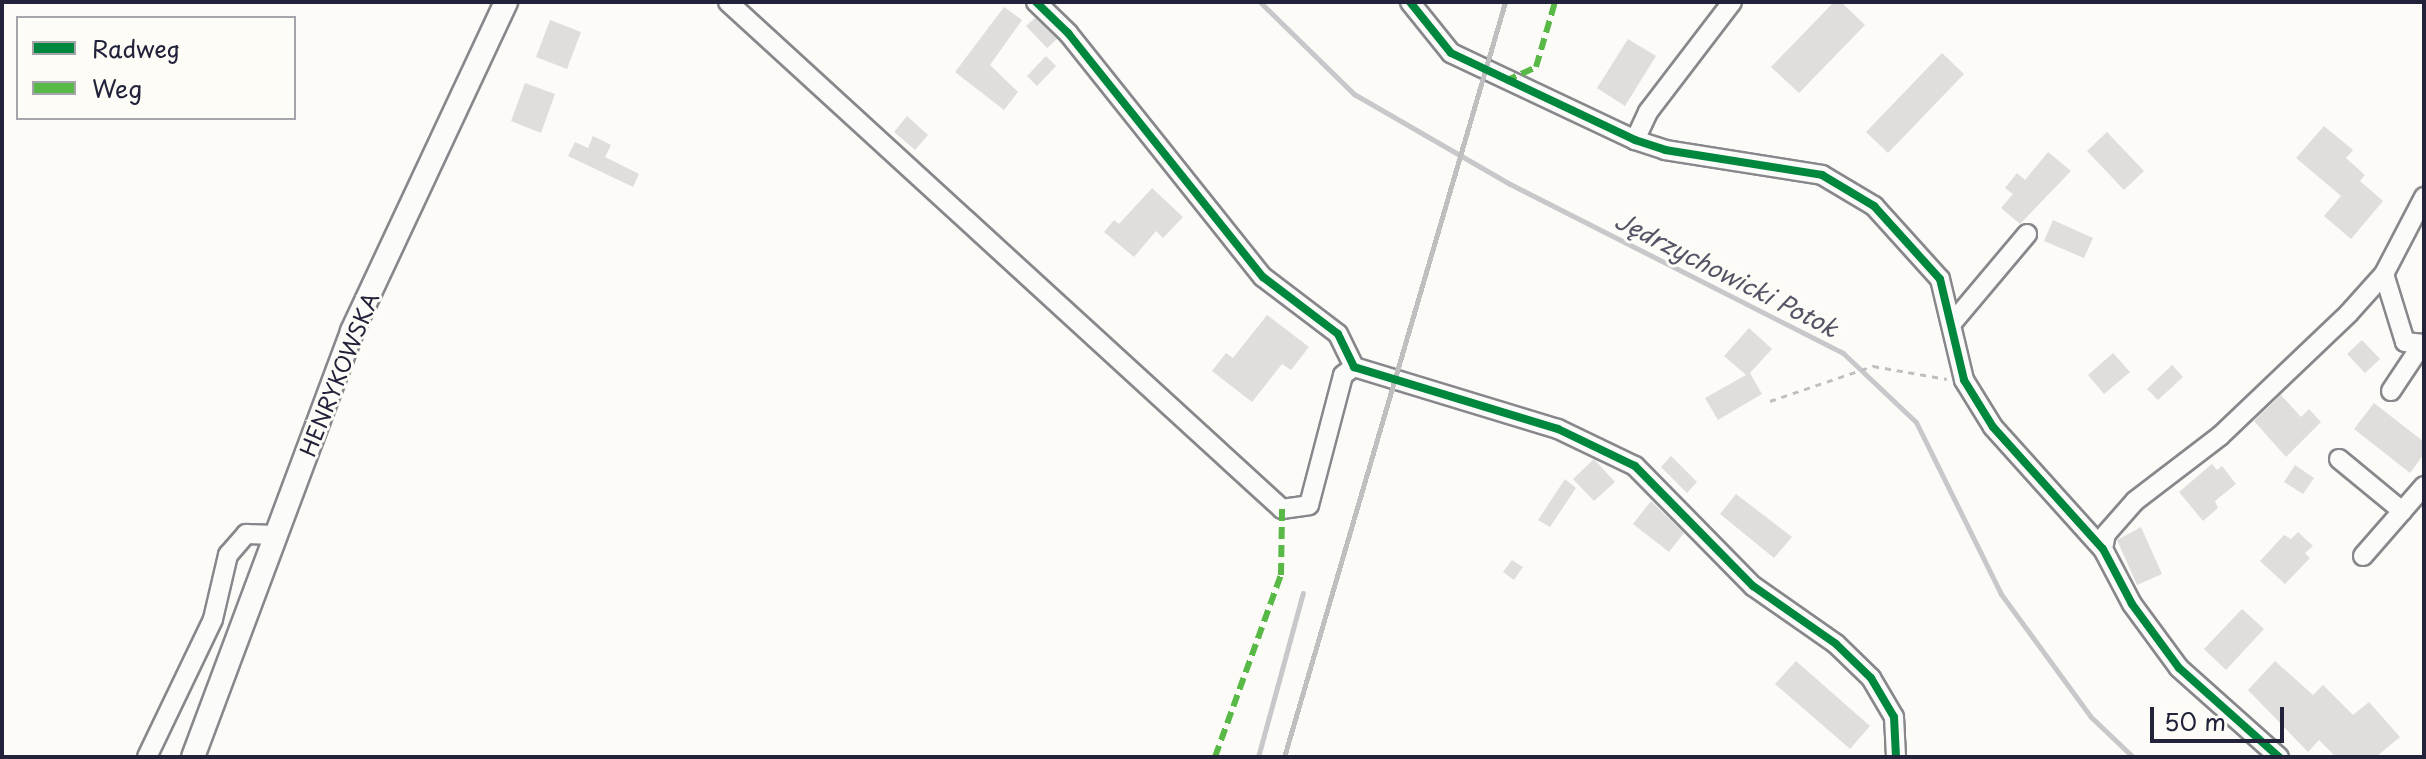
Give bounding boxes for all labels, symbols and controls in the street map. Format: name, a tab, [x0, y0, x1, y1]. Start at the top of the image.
legend	[16, 16, 296, 120]
text: Radweg	[92, 30, 180, 66]
text: Weg	[92, 70, 142, 106]
water label: Jędrzychowicki Potok	[1610, 205, 1844, 343]
street label: HENRYKOWSKA	[293, 288, 383, 460]
scale bar	[2154, 691, 2288, 741]
text: 50 m	[2164, 703, 2226, 739]

